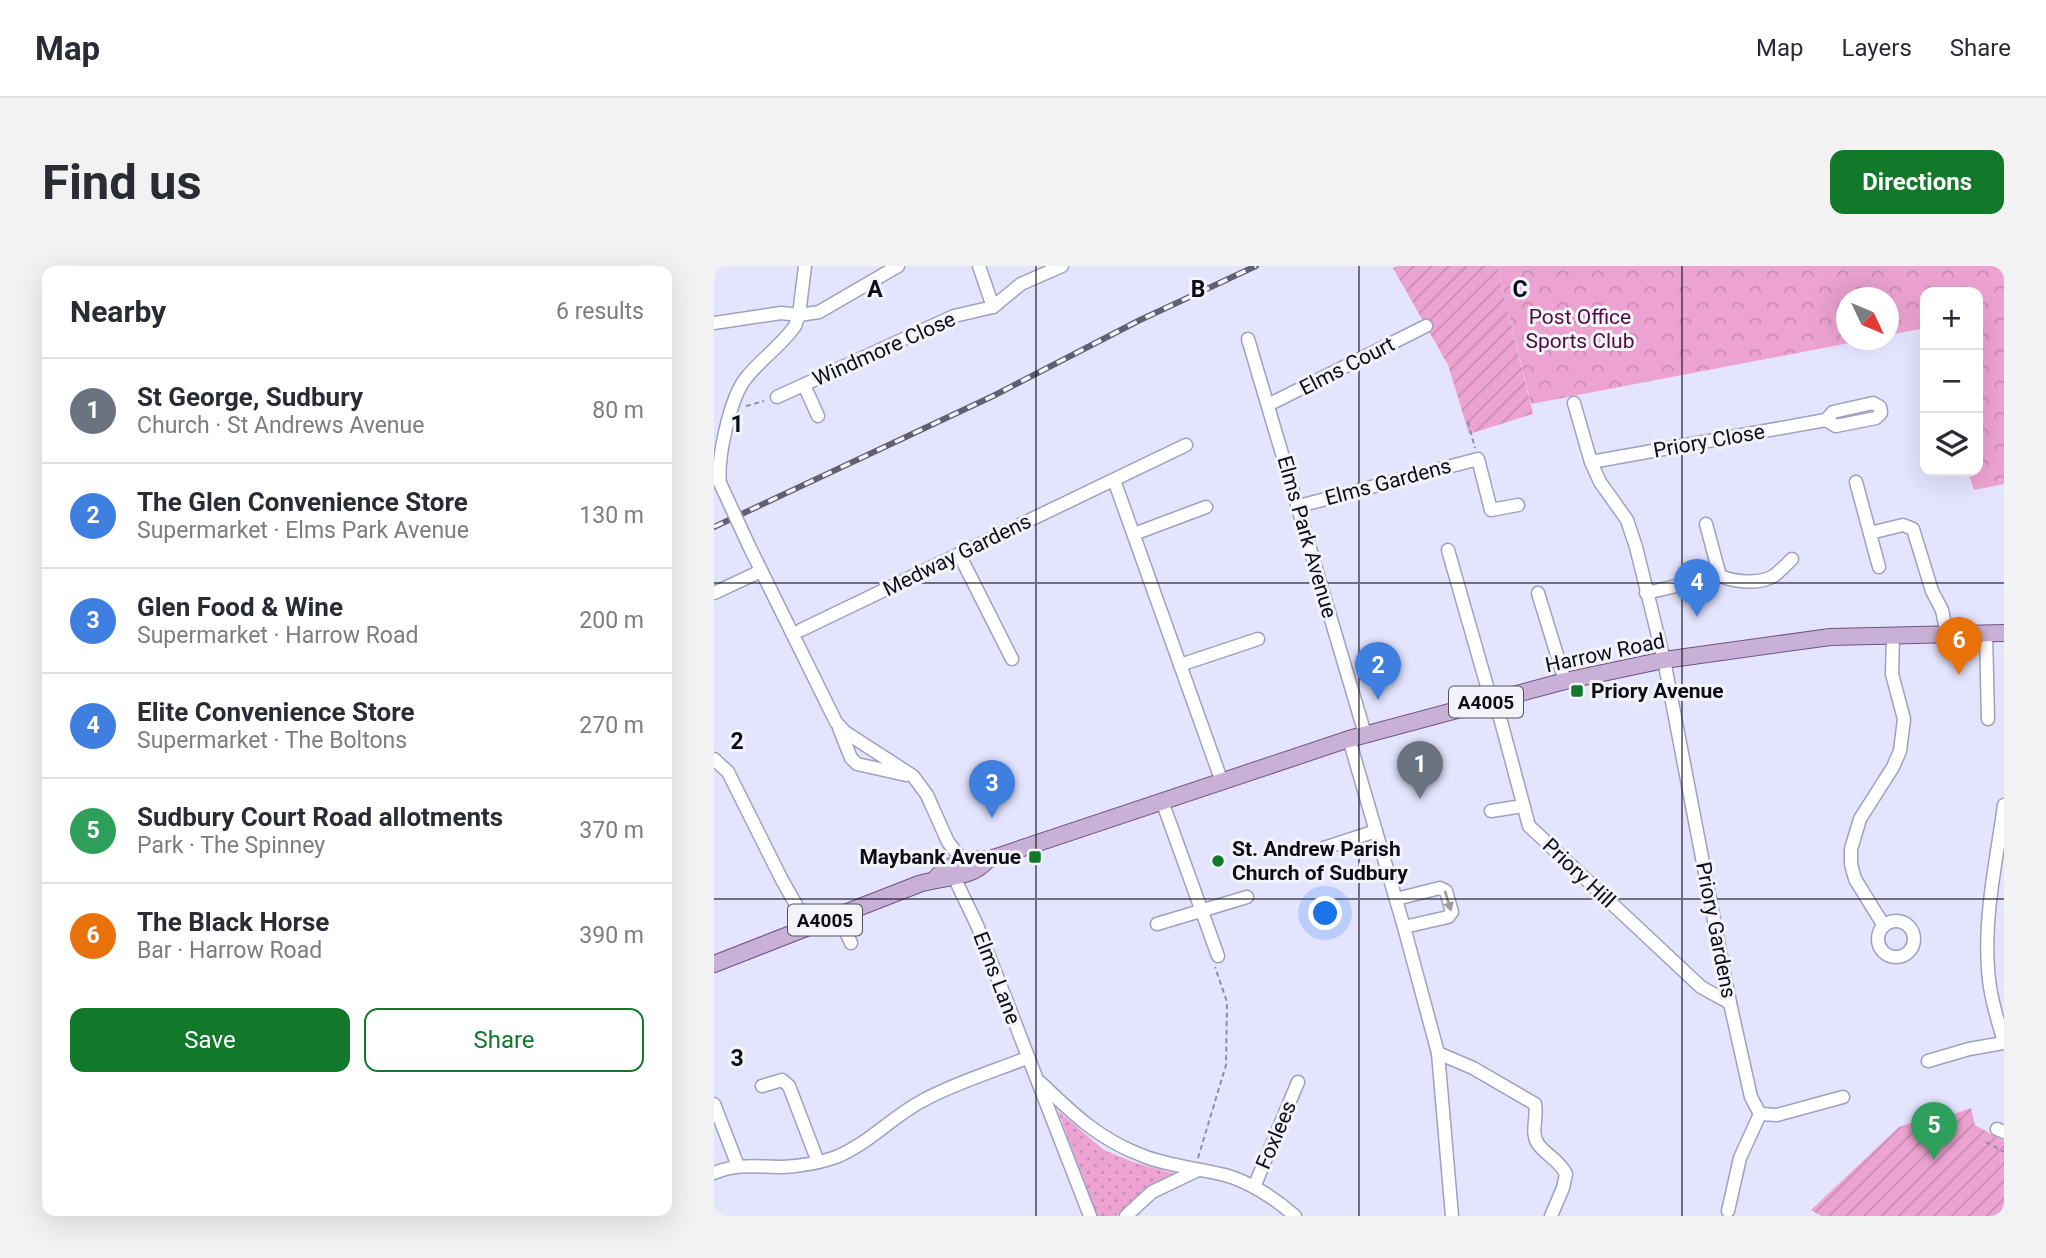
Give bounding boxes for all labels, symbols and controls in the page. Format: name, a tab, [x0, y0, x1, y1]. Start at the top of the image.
text: Map	[35, 29, 100, 68]
text: Map	[1756, 34, 1804, 62]
text: Layers	[1842, 34, 1912, 62]
text: Share	[1950, 34, 2011, 62]
button: Directions	[1830, 150, 2004, 214]
text: Find us	[42, 154, 202, 211]
text: A	[867, 276, 883, 303]
text: B	[1191, 276, 1205, 303]
text: C	[1512, 276, 1528, 303]
north arrow	[1836, 287, 1899, 350]
map controls	[1920, 287, 1983, 476]
button: +	[1920, 287, 1983, 350]
text: Nearby	[70, 294, 166, 329]
text: 6 results	[556, 298, 644, 325]
park label: Post Office Sports Club	[1526, 305, 1634, 353]
street label: Windmore Close	[809, 307, 959, 391]
street label: Elms Court	[1296, 332, 1399, 400]
button: −	[1920, 350, 1983, 413]
text: St George, Sudbury	[137, 382, 363, 412]
text: 1	[86, 397, 100, 424]
text: 80 m	[592, 397, 644, 424]
text: 1	[730, 411, 744, 438]
text: Church · St Andrews Avenue	[137, 412, 424, 439]
button: layers	[1920, 413, 1983, 476]
street label: Priory Close	[1651, 419, 1767, 463]
street label: Elms Park Avenue	[1272, 453, 1342, 621]
street label: Elms Gardens	[1322, 454, 1454, 510]
text: The Glen Convenience Store	[137, 487, 468, 517]
text: 2	[86, 502, 100, 529]
text: 130 m	[579, 502, 644, 529]
street label: Medway Gardens	[879, 509, 1035, 601]
text: Supermarket · Elms Park Avenue	[137, 517, 469, 544]
pin: 4	[1674, 559, 1720, 617]
text: Glen Food & Wine	[137, 592, 343, 622]
text: 3	[86, 607, 100, 634]
text: 200 m	[579, 607, 644, 634]
pin: 6	[1936, 617, 1982, 675]
text: Supermarket · Harrow Road	[137, 622, 418, 649]
street label: Harrow Road	[1543, 629, 1667, 677]
pin: 2	[1355, 642, 1401, 700]
place label: Priory Avenue	[1591, 679, 1724, 703]
marker: Priory Avenue	[1569, 683, 1585, 699]
road number: A4005	[1449, 686, 1523, 718]
text: Elite Convenience Store	[137, 697, 415, 727]
text: 4	[86, 712, 100, 739]
text: 270 m	[579, 712, 644, 739]
text: Supermarket · The Boltons	[137, 727, 407, 754]
text: 2	[730, 728, 744, 755]
pin: 1	[1397, 741, 1443, 799]
pin: 3	[969, 760, 1015, 818]
text: Sudbury Court Road allotments	[137, 802, 503, 832]
text: 5	[86, 817, 100, 844]
text: 370 m	[579, 817, 644, 844]
text: Park · The Spinney	[137, 832, 325, 859]
street label: Priory Hill	[1538, 833, 1620, 913]
place label: St. Andrew Parish Church of Sudbury	[1232, 837, 1408, 885]
place label: Maybank Avenue	[859, 845, 1021, 869]
marker: Maybank Avenue	[1027, 849, 1043, 865]
marker: St. Andrew Parish Church of Sudbury	[1210, 853, 1226, 869]
street label: Priory Gardens	[1691, 860, 1741, 1000]
one-way arrow	[1443, 891, 1453, 912]
your location	[1308, 896, 1342, 930]
road number: A4005	[788, 904, 862, 936]
text: The Black Horse	[137, 907, 329, 937]
text: 6	[86, 922, 100, 949]
text: 390 m	[579, 922, 644, 949]
street label: Elms Lane	[968, 928, 1026, 1028]
text: Bar · Harrow Road	[137, 937, 322, 964]
button: Save	[70, 1008, 350, 1072]
button: Share	[364, 1008, 644, 1072]
text: 3	[730, 1045, 744, 1072]
street label: Foxlees	[1251, 1097, 1301, 1173]
pin: 5	[1911, 1102, 1957, 1160]

